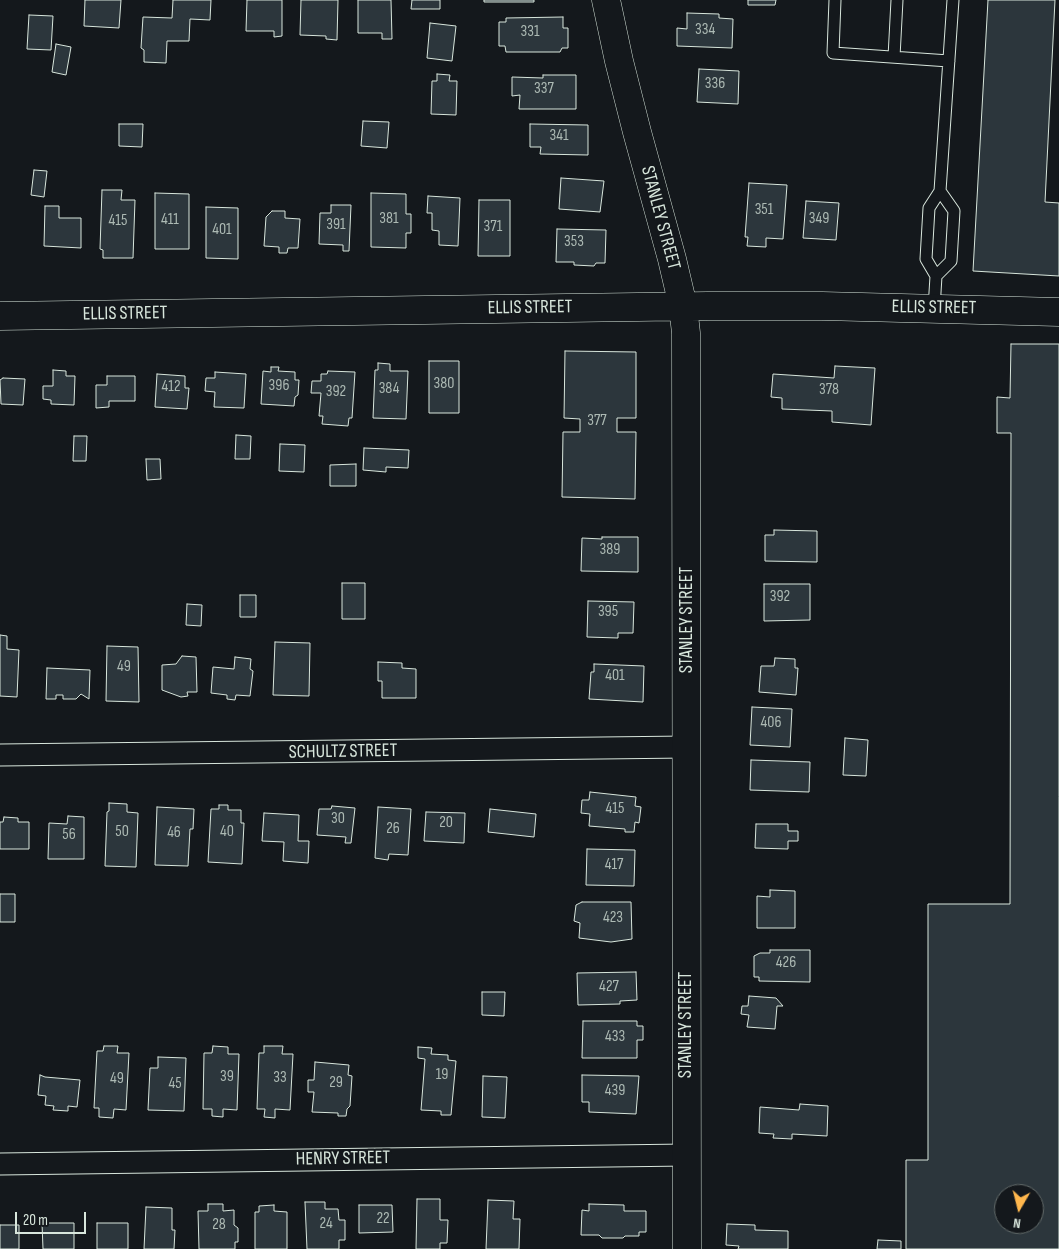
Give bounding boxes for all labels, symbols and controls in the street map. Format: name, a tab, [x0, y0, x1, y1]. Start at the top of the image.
house number: 334	[695, 20, 715, 40]
house number: 331	[520, 22, 540, 42]
house number: 336	[705, 74, 725, 94]
house number: 337	[534, 79, 554, 99]
house number: 341	[549, 126, 569, 146]
street label: STANLEY STREET	[635, 164, 685, 272]
house number: 351	[755, 200, 773, 220]
house number: 381	[379, 209, 399, 229]
house number: 349	[809, 209, 829, 229]
house number: 411	[161, 210, 179, 230]
house number: 415	[109, 211, 127, 231]
house number: 391	[326, 215, 346, 235]
house number: 371	[484, 217, 502, 237]
house number: 401	[212, 220, 232, 240]
house number: 353	[564, 232, 584, 252]
street label: ELLIS STREET	[487, 296, 573, 320]
street label: ELLIS STREET	[891, 296, 977, 320]
street label: ELLIS STREET	[82, 302, 168, 326]
house number: 380	[434, 374, 454, 394]
house number: 396	[269, 376, 289, 396]
house number: 412	[161, 377, 181, 397]
house number: 384	[379, 379, 399, 399]
house number: 378	[819, 380, 839, 400]
house number: 392	[326, 382, 346, 402]
house number: 377	[587, 411, 607, 431]
house number: 389	[600, 540, 620, 560]
street label: STANLEY STREET	[676, 567, 698, 673]
house number: 392	[770, 587, 790, 607]
house number: 395	[598, 602, 618, 622]
house number: 49	[117, 657, 131, 677]
house number: 401	[605, 666, 625, 686]
house number: 406	[761, 713, 781, 733]
street label: SCHULTZ STREET	[288, 740, 398, 764]
house number: 415	[606, 799, 624, 819]
house number: 30	[331, 809, 345, 829]
house number: 20	[439, 813, 453, 833]
house number: 26	[386, 819, 400, 839]
house number: 50	[115, 822, 129, 842]
house number: 40	[220, 822, 234, 842]
house number: 46	[167, 823, 181, 843]
house number: 56	[62, 825, 76, 845]
house number: 417	[605, 855, 623, 875]
house number: 423	[603, 908, 623, 928]
house number: 426	[776, 953, 796, 973]
street label: STANLEY STREET	[675, 972, 697, 1078]
house number: 427	[599, 977, 619, 997]
house number: 433	[605, 1027, 625, 1047]
house number: 19	[436, 1065, 448, 1085]
house number: 39	[220, 1067, 234, 1087]
house number: 33	[273, 1068, 287, 1088]
house number: 49	[110, 1069, 124, 1089]
house number: 29	[329, 1073, 343, 1093]
house number: 45	[168, 1074, 182, 1094]
house number: 439	[605, 1081, 625, 1101]
street label: HENRY STREET	[296, 1147, 390, 1171]
north arrow	[994, 1184, 1044, 1234]
scale bar	[18, 1202, 89, 1234]
house number: 22	[376, 1209, 390, 1229]
text: 20 m	[23, 1211, 48, 1230]
house number: 24	[319, 1214, 333, 1234]
text: N	[1012, 1214, 1022, 1232]
house number: 28	[212, 1215, 226, 1235]

